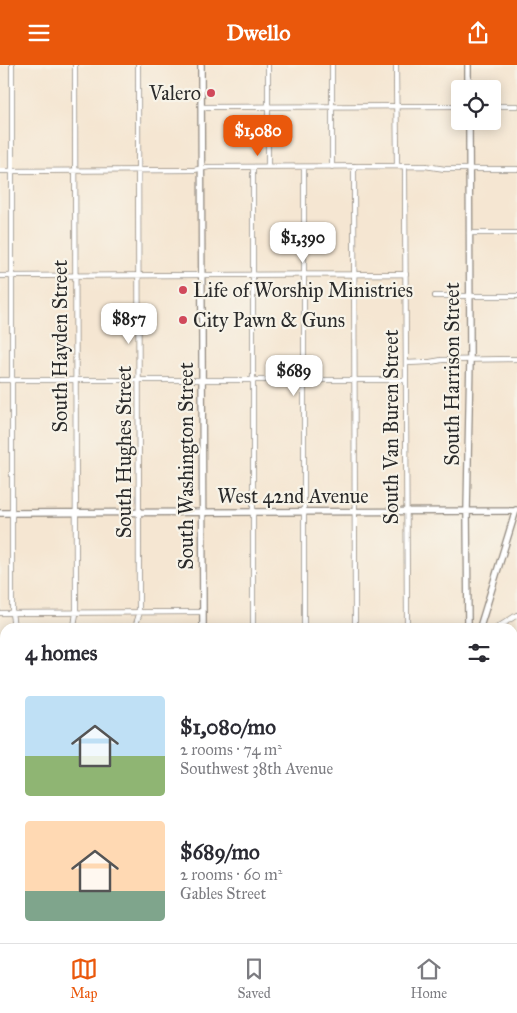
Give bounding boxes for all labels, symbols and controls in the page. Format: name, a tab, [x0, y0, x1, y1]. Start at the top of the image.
icon: menu	[25, 19, 53, 47]
text: Dwello	[227, 19, 290, 46]
icon: share	[464, 19, 492, 47]
map controls	[451, 80, 501, 130]
button: locate	[451, 80, 501, 130]
place label: Valero	[148, 81, 201, 105]
marker: Valero	[205, 87, 217, 99]
pin: $1,080	[217, 114, 299, 157]
text: $1,080	[234, 121, 282, 140]
pin: $1,390	[262, 221, 344, 264]
text: $1,390	[281, 228, 325, 247]
street label: South Hayden Street	[48, 260, 72, 432]
place label: Life of Worship Ministries	[193, 278, 413, 302]
street label: South Harrison Street	[440, 282, 464, 466]
marker: Life of Worship Ministries	[177, 284, 189, 296]
pin: $857	[99, 303, 159, 345]
place label: City Pawn & Guns	[193, 308, 345, 332]
text: $857	[112, 309, 146, 328]
marker: City Pawn & Guns	[177, 314, 189, 326]
street label: South Van Buren Street	[379, 329, 403, 525]
pin: $689	[264, 355, 324, 397]
text: $689	[277, 361, 311, 380]
street label: South Washington Street	[174, 362, 199, 570]
street label: South Hughes Street	[112, 366, 137, 538]
street label: West 42nd Avenue	[217, 484, 369, 508]
icon: filters	[465, 639, 493, 667]
text: 4 homes	[25, 640, 97, 666]
text: $1,080/mo	[180, 714, 276, 740]
icon: home	[65, 716, 125, 776]
text: 2 rooms · 74 m²	[180, 740, 282, 759]
text: Southwest 38th Avenue	[180, 759, 333, 778]
text: $689/mo	[180, 839, 260, 865]
icon: home	[65, 841, 125, 901]
text: 2 rooms · 60 m²	[180, 865, 282, 884]
text: Gables Street	[180, 884, 266, 903]
tab: Map	[70, 955, 98, 1002]
tab: Saved	[238, 955, 271, 1002]
tab: Home	[411, 955, 447, 1002]

